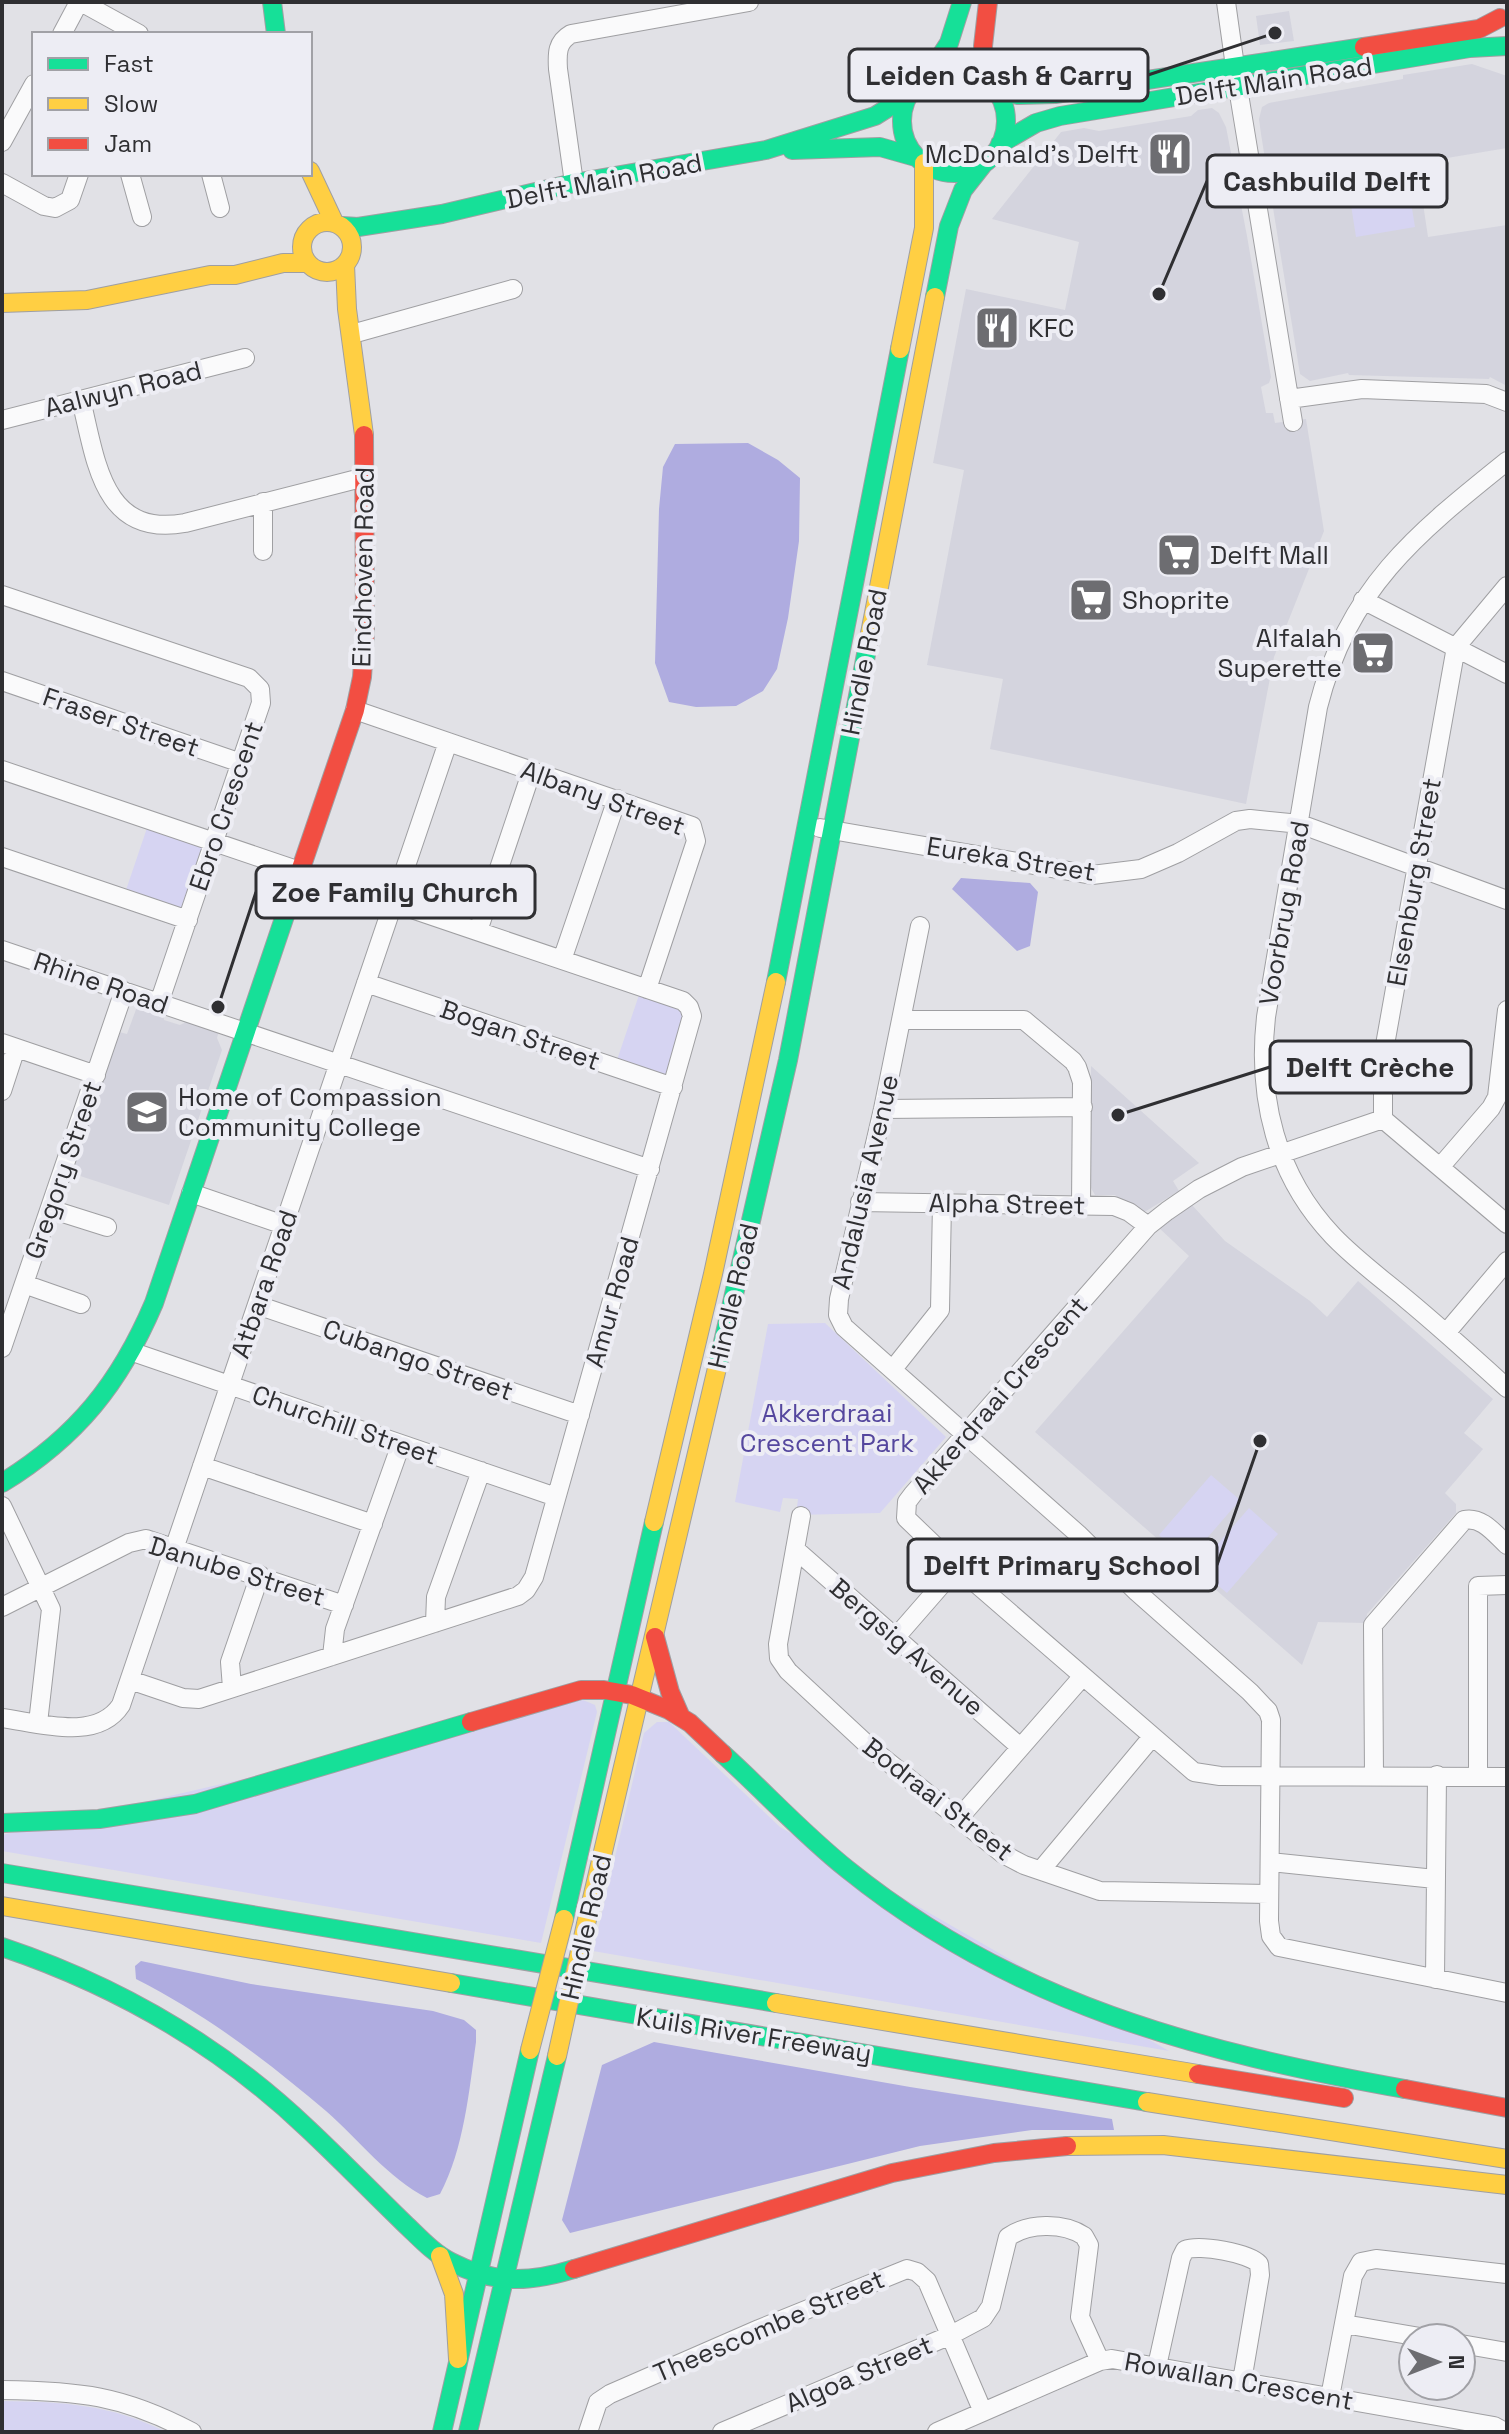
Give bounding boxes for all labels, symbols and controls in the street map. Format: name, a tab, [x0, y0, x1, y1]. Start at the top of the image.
legend	[32, 32, 312, 176]
text: Fast	[104, 48, 154, 79]
callout: Leiden Cash & Carry	[849, 49, 1148, 101]
street label: Delft Main Road	[1173, 49, 1375, 113]
text: Leiden Cash & Carry	[865, 57, 1133, 93]
text: Slow	[104, 88, 158, 119]
text: Jam	[104, 128, 152, 159]
restaurant icon: McDonald's Delft	[1146, 130, 1194, 178]
place label: McDonald's Delft	[925, 137, 1139, 171]
street label: Delft Main Road	[503, 145, 705, 217]
callout: Cashbuild Delft	[1207, 155, 1447, 207]
text: Cashbuild Delft	[1223, 163, 1431, 199]
restaurant icon: KFC	[973, 304, 1021, 352]
place label: KFC	[1028, 311, 1074, 345]
street label: Aalwyn Road	[41, 353, 205, 425]
street label: Eindhoven Road	[344, 466, 382, 668]
supermarket icon: Delft Mall	[1155, 531, 1203, 579]
place label: Delft Mall	[1210, 538, 1329, 572]
supermarket icon: Shoprite	[1067, 576, 1115, 624]
place label: Shoprite	[1122, 583, 1230, 617]
street label: Hindle Road	[833, 586, 895, 738]
place label: Alfalah Superette	[1218, 621, 1342, 685]
supermarket icon: Alfalah Superette	[1349, 629, 1397, 677]
street label: Fraser Street	[38, 679, 204, 765]
street label: Ebro Crescent	[181, 717, 271, 895]
street label: Albany Street	[516, 753, 690, 843]
street label: Elsenburg Street	[1379, 775, 1449, 989]
street label: Voorbrug Road	[1251, 818, 1317, 1008]
street label: Eureka Street	[924, 829, 1098, 889]
callout: Zoe Family Church	[256, 866, 535, 918]
text: Zoe Family Church	[272, 874, 518, 910]
street label: Rhine Road	[29, 944, 173, 1022]
street label: Bogan Street	[436, 992, 604, 1078]
callout: Delft Crèche	[1270, 1041, 1471, 1093]
text: Delft Crèche	[1286, 1049, 1454, 1085]
street label: Andalusia Avenue	[824, 1071, 906, 1293]
street label: Gregory Street	[17, 1076, 109, 1264]
place label: Home of Compassion Community College	[178, 1080, 442, 1144]
school or university icon: Home of Compassion Community College	[123, 1088, 171, 1136]
street label: Alpha Street	[928, 1186, 1086, 1222]
street label: Atbara Road	[223, 1205, 305, 1363]
street label: Hindle Road	[700, 1220, 766, 1372]
street label: Amur Road	[577, 1233, 647, 1371]
street label: Akkerdraai Crescent	[905, 1289, 1095, 1501]
street label: Cubango Street	[318, 1312, 518, 1408]
street label: Churchill Street	[248, 1377, 442, 1473]
park label: Akkerdraai Crescent Park	[740, 1396, 914, 1460]
street label: Danube Street	[145, 1528, 329, 1614]
callout: Delft Primary School	[908, 1539, 1217, 1591]
text: Delft Primary School	[923, 1547, 1201, 1583]
street label: Bergsig Avenue	[823, 1571, 991, 1723]
street label: Bodraai Street	[856, 1730, 1020, 1868]
street label: Hindle Road	[553, 1851, 619, 2003]
street label: Kuils River Freeway	[634, 2000, 874, 2070]
street label: Theescombe Street	[648, 2262, 890, 2390]
north arrow	[1397, 2322, 1477, 2402]
street label: Algoa Street	[780, 2328, 938, 2420]
street label: Rowallan Crescent	[1122, 2344, 1356, 2418]
text: N	[1443, 2355, 1471, 2369]

